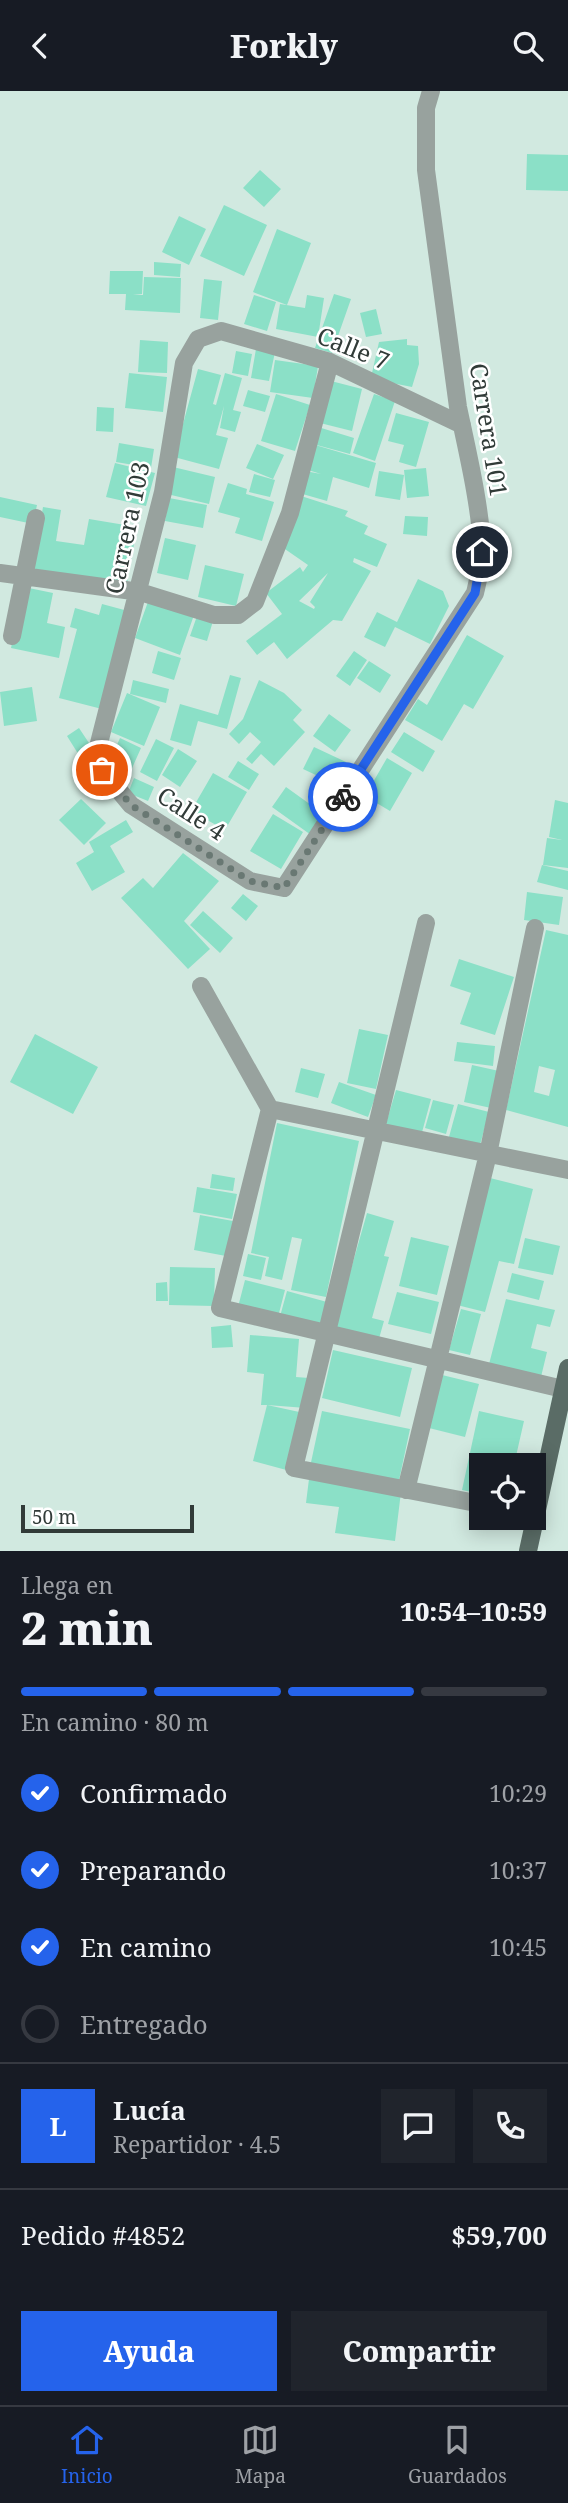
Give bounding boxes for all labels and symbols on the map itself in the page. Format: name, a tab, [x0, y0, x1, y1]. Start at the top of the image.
street label: Calle 7	[312, 318, 395, 377]
street label: Carrera 101	[463, 361, 516, 499]
street label: Carrera 103	[96, 458, 157, 597]
pin	[452, 522, 512, 582]
pin	[72, 740, 132, 800]
courier	[308, 762, 378, 832]
street label: Calle 4	[151, 778, 233, 847]
scale bar	[21, 1502, 194, 1534]

